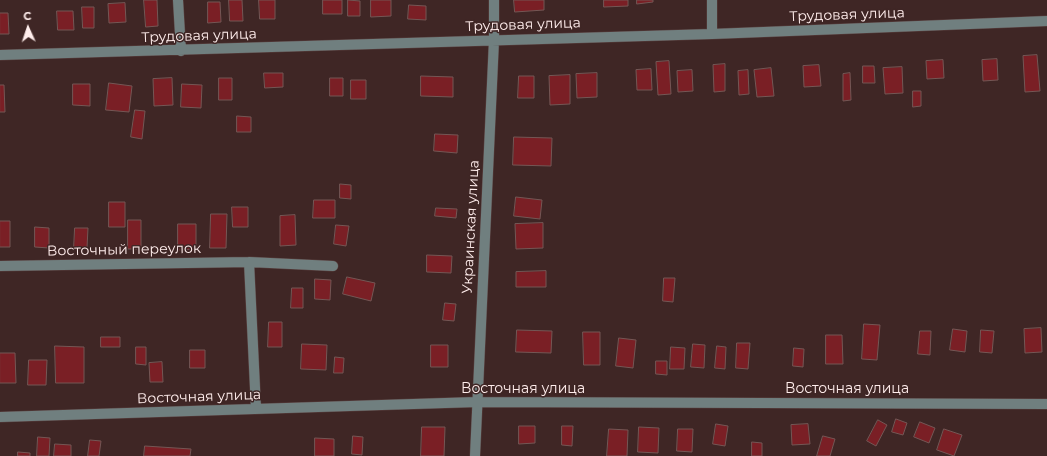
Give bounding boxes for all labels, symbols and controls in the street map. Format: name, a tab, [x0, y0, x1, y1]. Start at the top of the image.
street label: Трудовая улица	[789, 5, 905, 25]
north arrow	[8, 8, 48, 48]
text: С	[23, 9, 32, 23]
street label: Трудовая улица	[465, 15, 581, 35]
street label: Трудовая улица	[141, 26, 257, 46]
street label: Украинская улица	[459, 160, 483, 294]
street label: Восточный переулок	[47, 240, 201, 260]
street label: Восточная улица	[461, 381, 585, 397]
street label: Восточная улица	[785, 381, 909, 397]
street label: Восточная улица	[137, 386, 261, 408]

